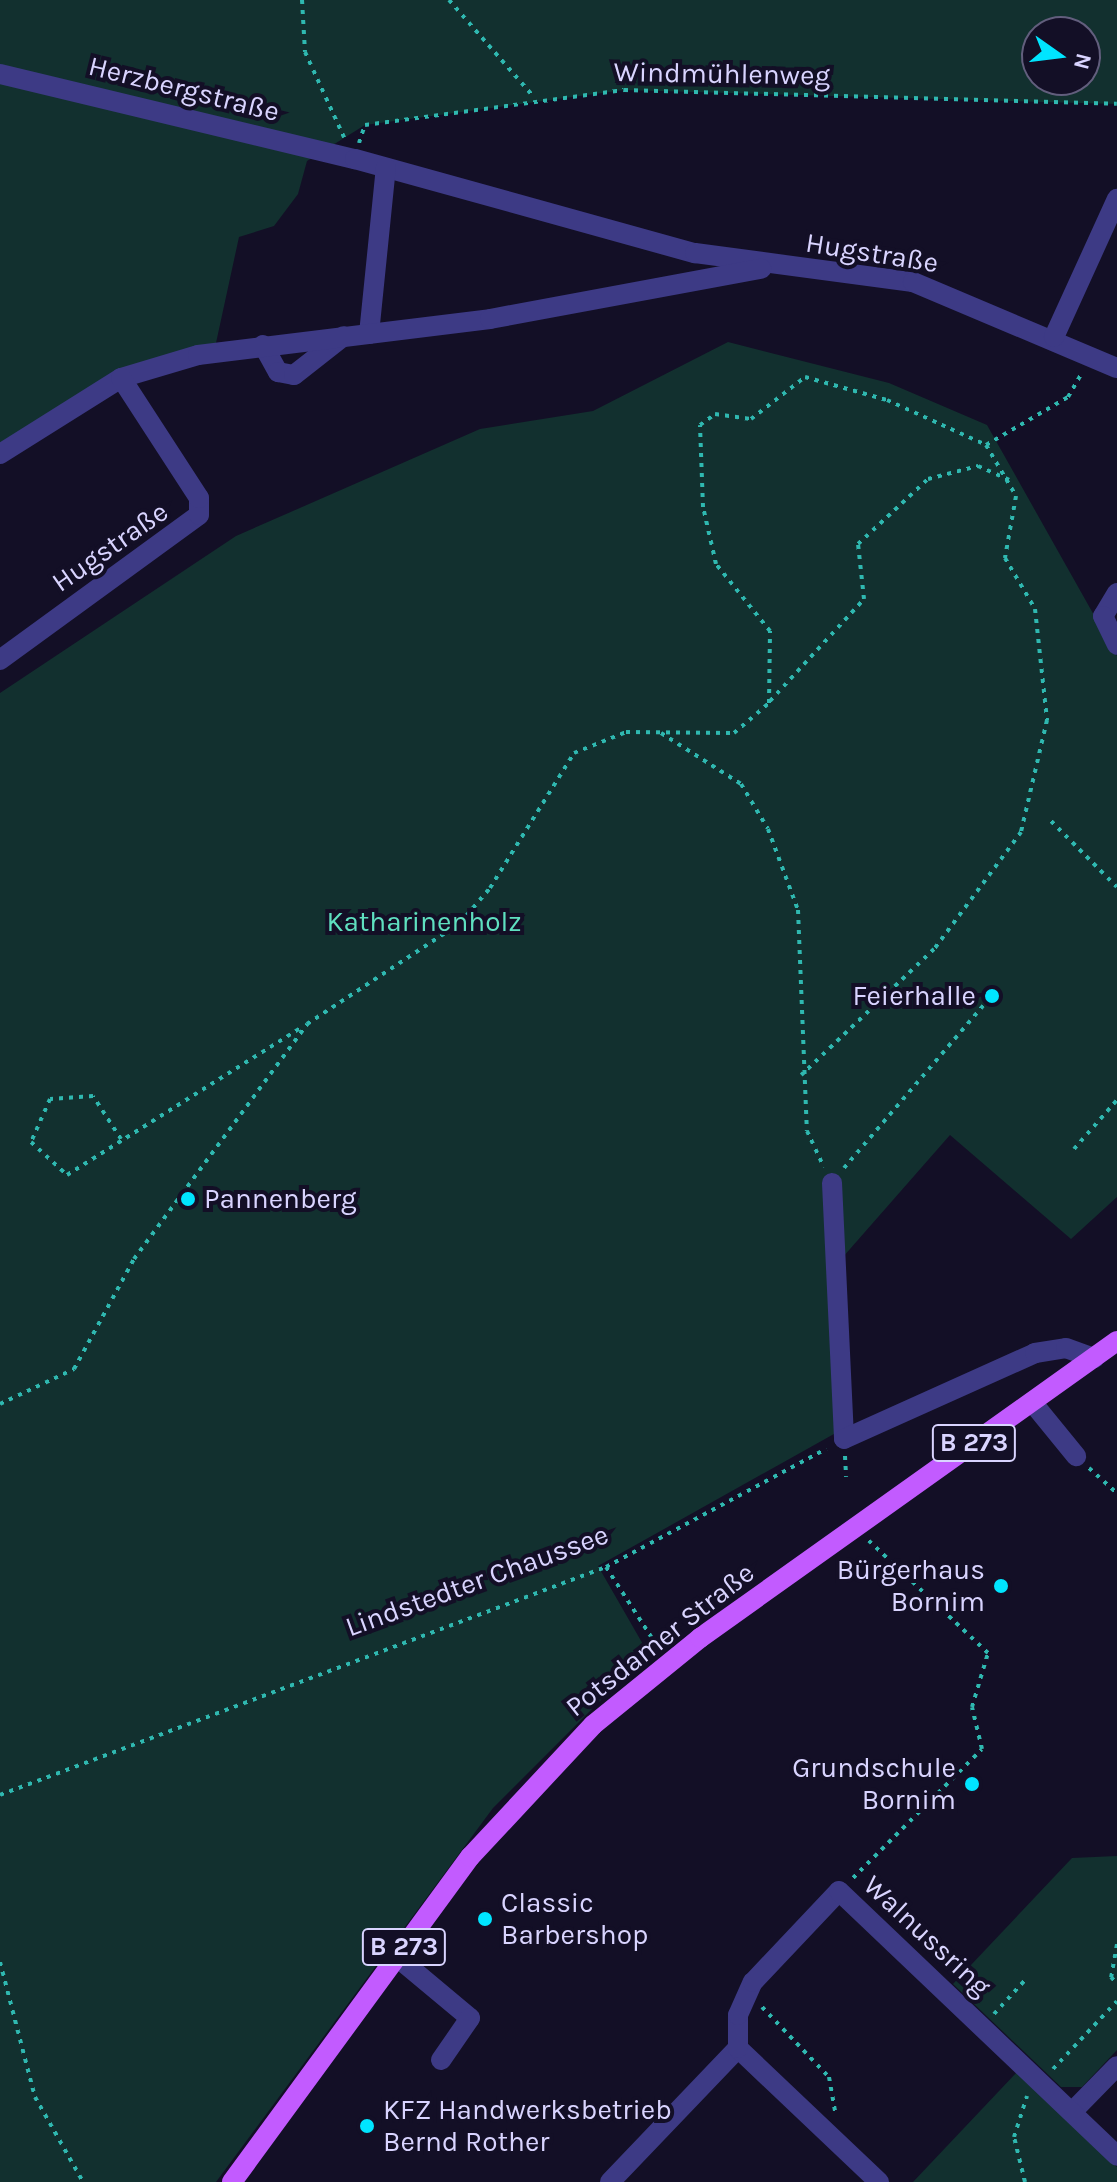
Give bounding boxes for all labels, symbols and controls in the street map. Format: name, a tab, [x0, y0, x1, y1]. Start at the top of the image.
north arrow	[1021, 16, 1101, 96]
street label: Herzbergstraße	[85, 49, 283, 129]
text: N	[1068, 51, 1097, 72]
street label: Windmühlenweg	[613, 55, 831, 93]
street label: Hugstraße	[803, 226, 941, 280]
street label: Hugstraße	[46, 495, 174, 599]
park label: Katharinenholz	[326, 905, 522, 939]
place label: Feierhalle	[853, 979, 976, 1013]
marker: Feierhalle	[983, 987, 1001, 1005]
place label: Pannenberg	[204, 1182, 356, 1216]
marker: Pannenberg	[179, 1190, 197, 1208]
road number: B 273	[930, 1421, 1018, 1465]
street label: Lindstedter Chaussee	[341, 1518, 613, 1644]
place label: Bürgerhaus Bornim	[837, 1553, 985, 1619]
street label: Potsdamer Straße	[559, 1556, 761, 1724]
marker: Bürgerhaus Bornim	[992, 1577, 1010, 1595]
place label: Grundschule Bornim	[792, 1751, 956, 1817]
marker: Grundschule Bornim	[963, 1775, 981, 1793]
street label: Walnussring	[856, 1869, 998, 2003]
place label: Classic Barbershop	[501, 1886, 648, 1952]
marker: Classic Barbershop	[476, 1910, 494, 1928]
road number: B 273	[360, 1925, 448, 1969]
place label: KFZ Handwerksbetrieb Bernd Rother	[383, 2093, 672, 2159]
marker: KFZ Handwerksbetrieb Bernd Rother	[358, 2117, 376, 2135]

